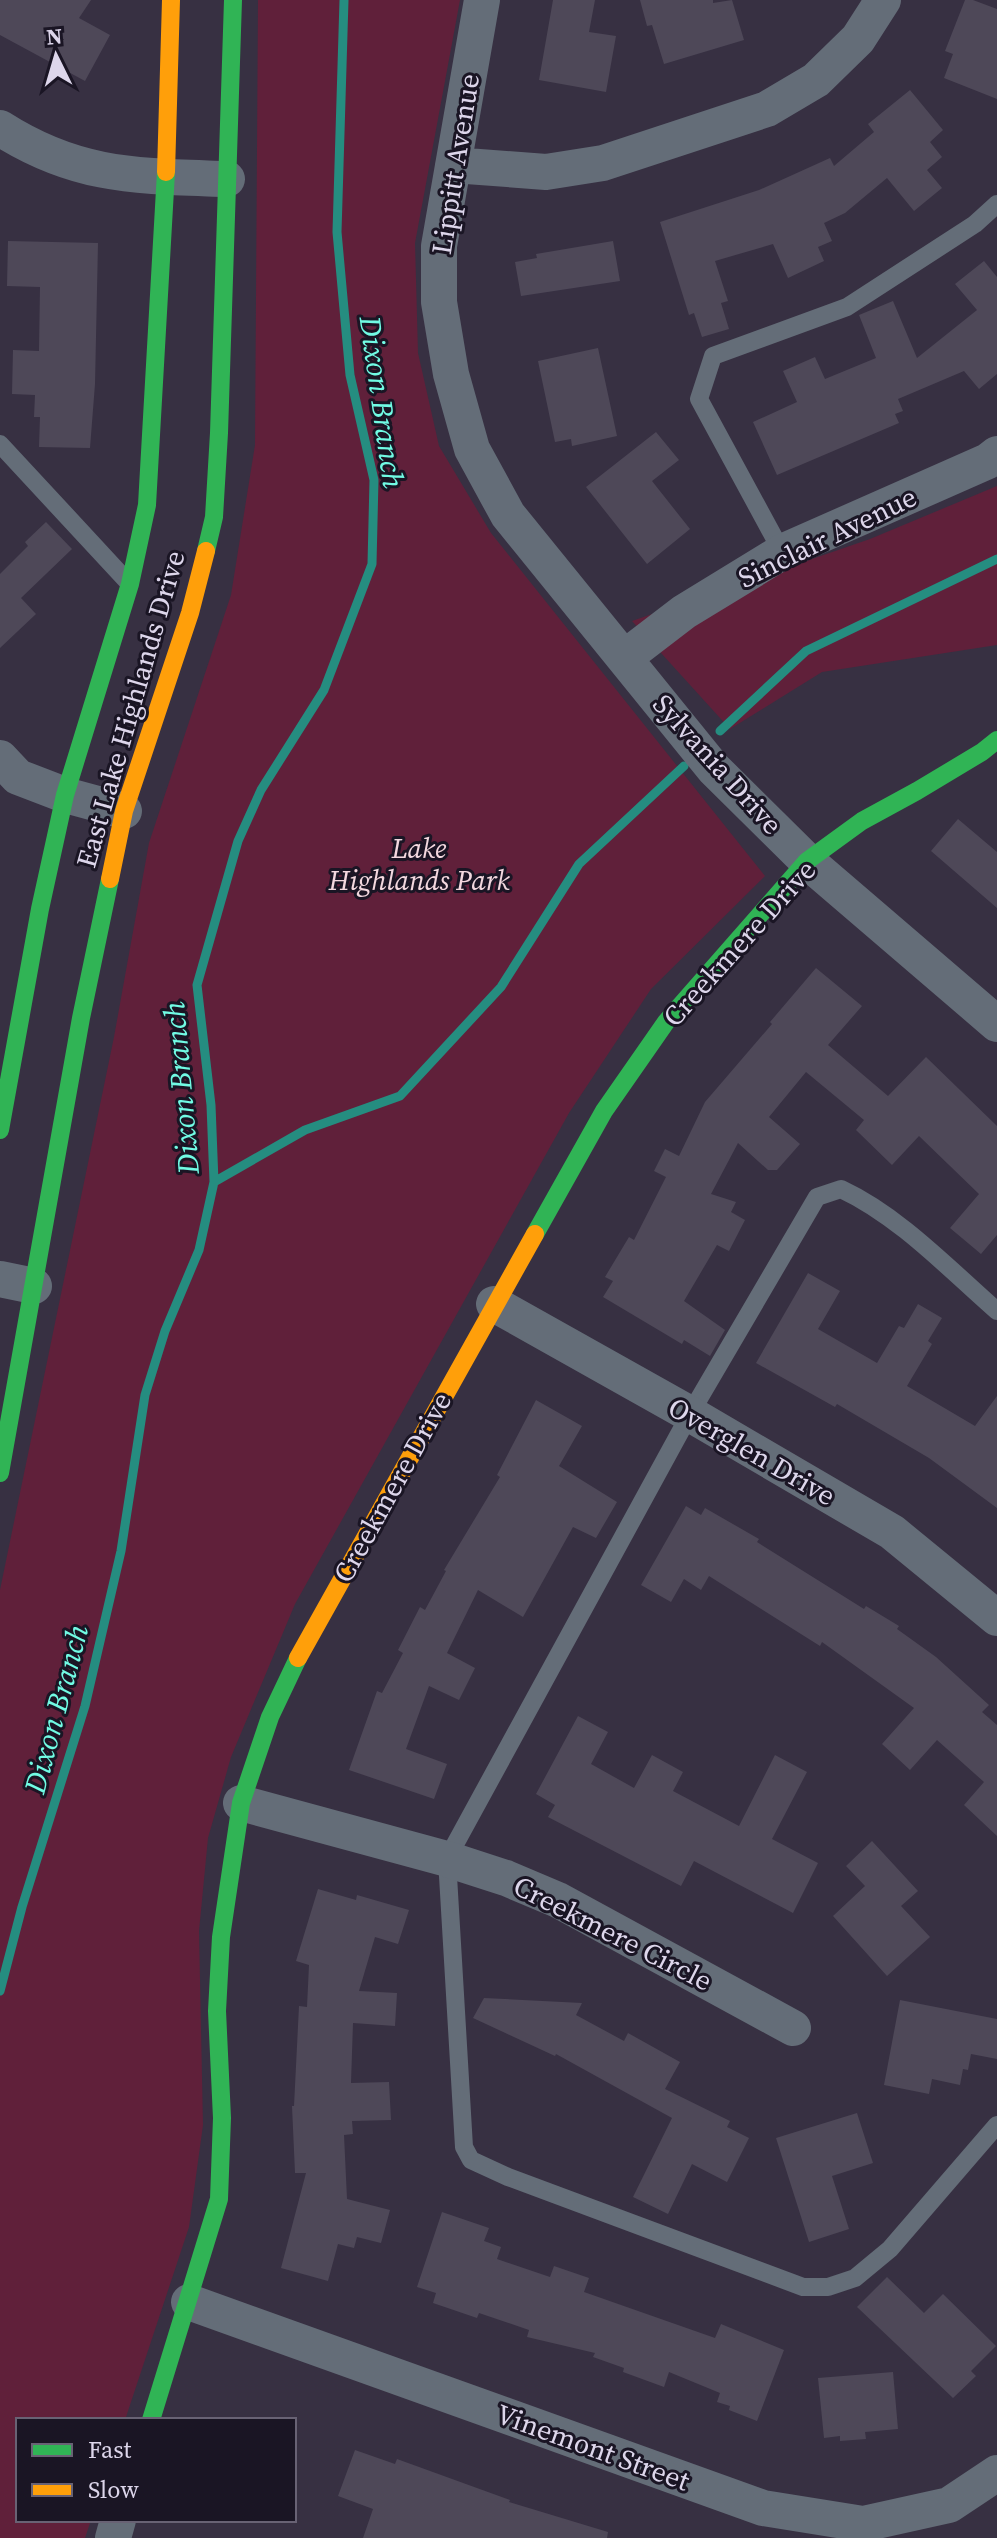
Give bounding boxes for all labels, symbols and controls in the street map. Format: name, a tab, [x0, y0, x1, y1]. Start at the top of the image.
north arrow	[16, 16, 96, 96]
text: N	[45, 20, 64, 52]
street label: Lippitt Avenue	[422, 71, 488, 257]
water label: Dixon Branch	[349, 312, 414, 491]
street label: Sinclair Avenue	[732, 477, 922, 597]
street label: East Lake Highlands Drive	[67, 546, 193, 872]
street label: Sylvania Drive	[645, 686, 791, 842]
park label: Lake Highlands Park	[327, 829, 510, 899]
street label: Creekmere Drive	[654, 851, 824, 1035]
water label: Dixon Branch	[153, 1000, 209, 1177]
street label: Creekmere Drive	[324, 1385, 460, 1589]
street label: Overglen Drive	[661, 1388, 843, 1514]
water label: Dixon Branch	[13, 1620, 98, 1799]
street label: Creekmere Circle	[507, 1867, 719, 1999]
street label: Vinemont Street	[491, 2394, 696, 2500]
legend	[16, 2418, 296, 2522]
text: Fast	[88, 2433, 132, 2466]
text: Slow	[88, 2473, 139, 2506]

